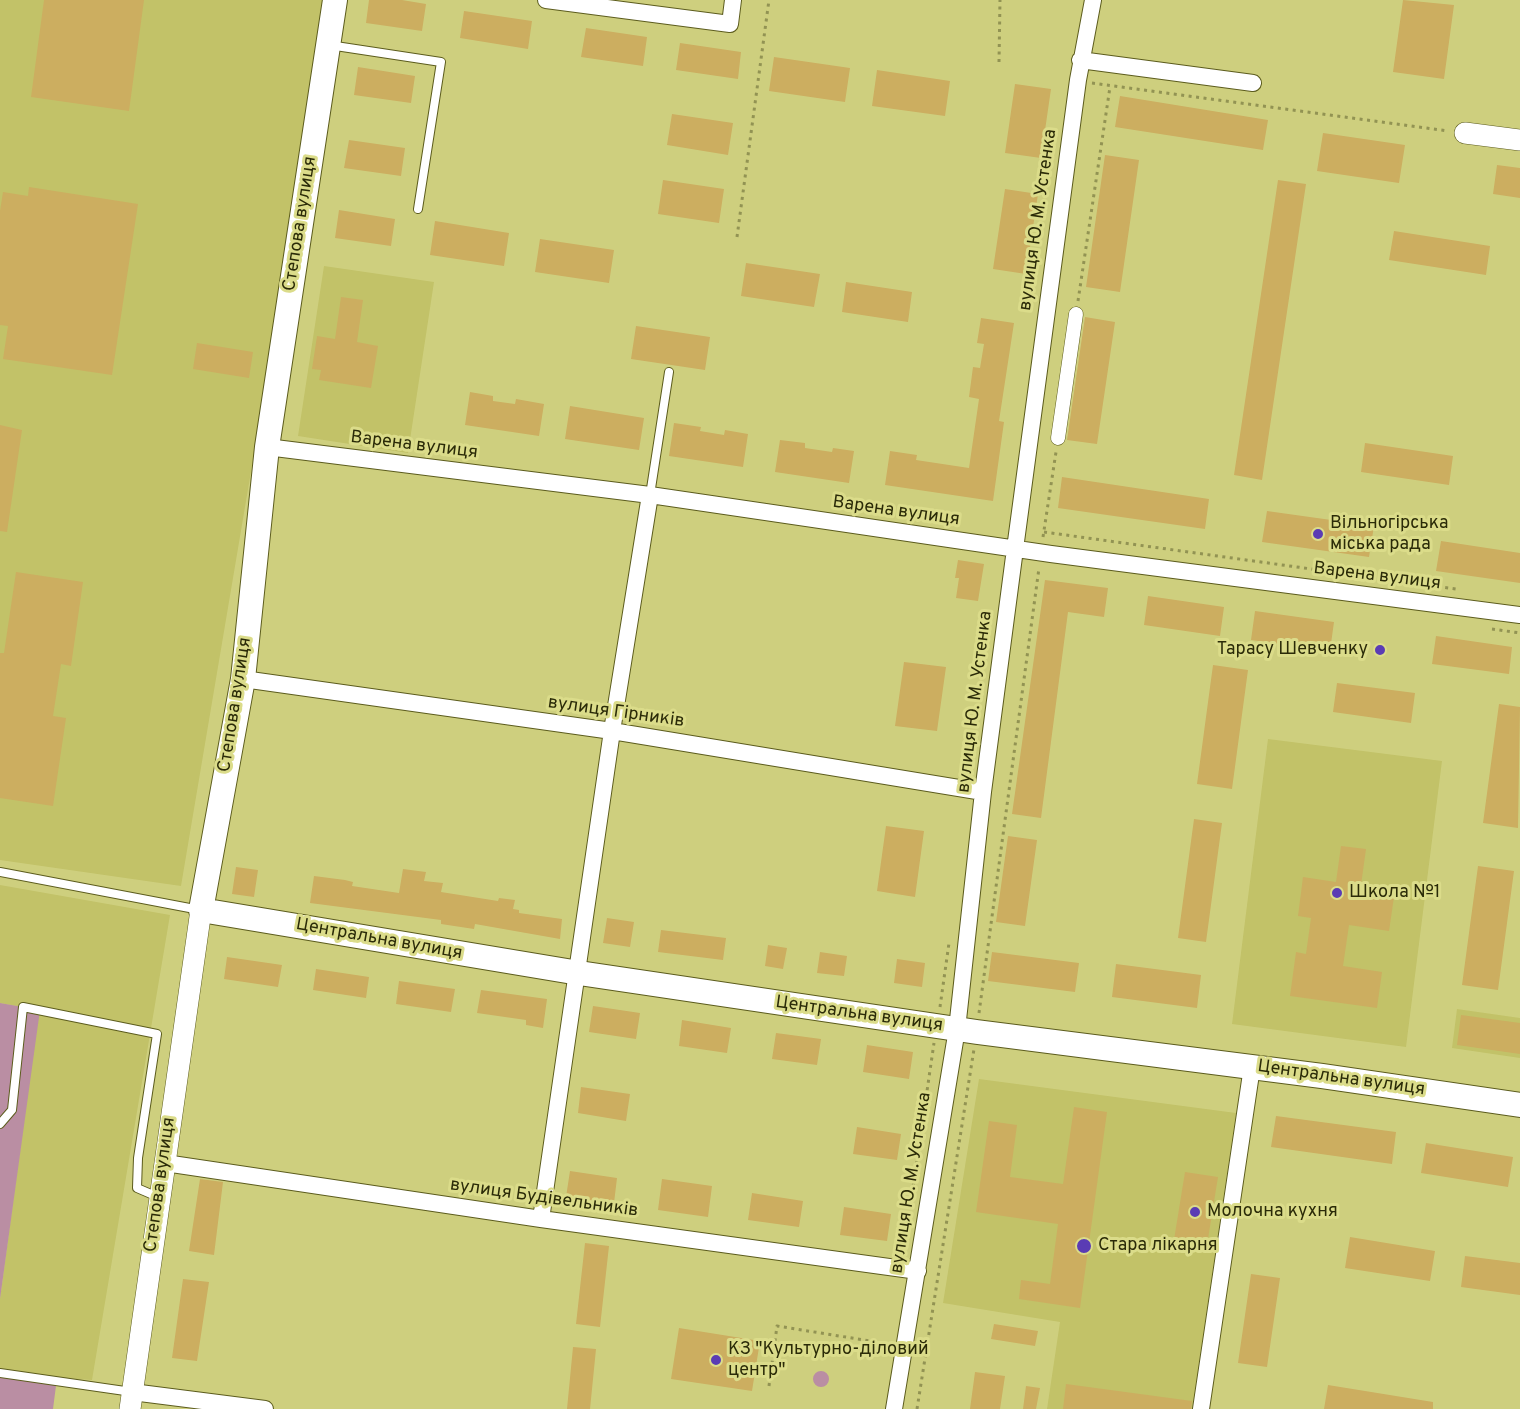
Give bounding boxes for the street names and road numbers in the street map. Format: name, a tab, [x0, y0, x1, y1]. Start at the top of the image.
street label: вулиця Ю. М. Устенка	[1016, 128, 1062, 312]
street label: Степова вулиця	[280, 155, 322, 293]
street label: Варена вулиця	[349, 427, 479, 465]
street label: Варена вулиця	[831, 492, 961, 532]
street label: Варена вулиця	[1312, 558, 1442, 596]
street label: вулиця Ю. М. Устенка	[954, 610, 998, 794]
street label: Степова вулиця	[215, 636, 257, 774]
street label: вулиця Гірників	[546, 693, 686, 733]
street label: Центральна вулиця	[294, 915, 464, 965]
street label: Центральна вулиця	[774, 993, 944, 1037]
street label: Центральна вулиця	[1256, 1057, 1426, 1101]
street label: вулиця Ю. М. Устенка	[887, 1091, 937, 1275]
street label: Степова вулиця	[141, 1116, 181, 1254]
street label: вулиця Будівельників	[448, 1175, 640, 1223]

